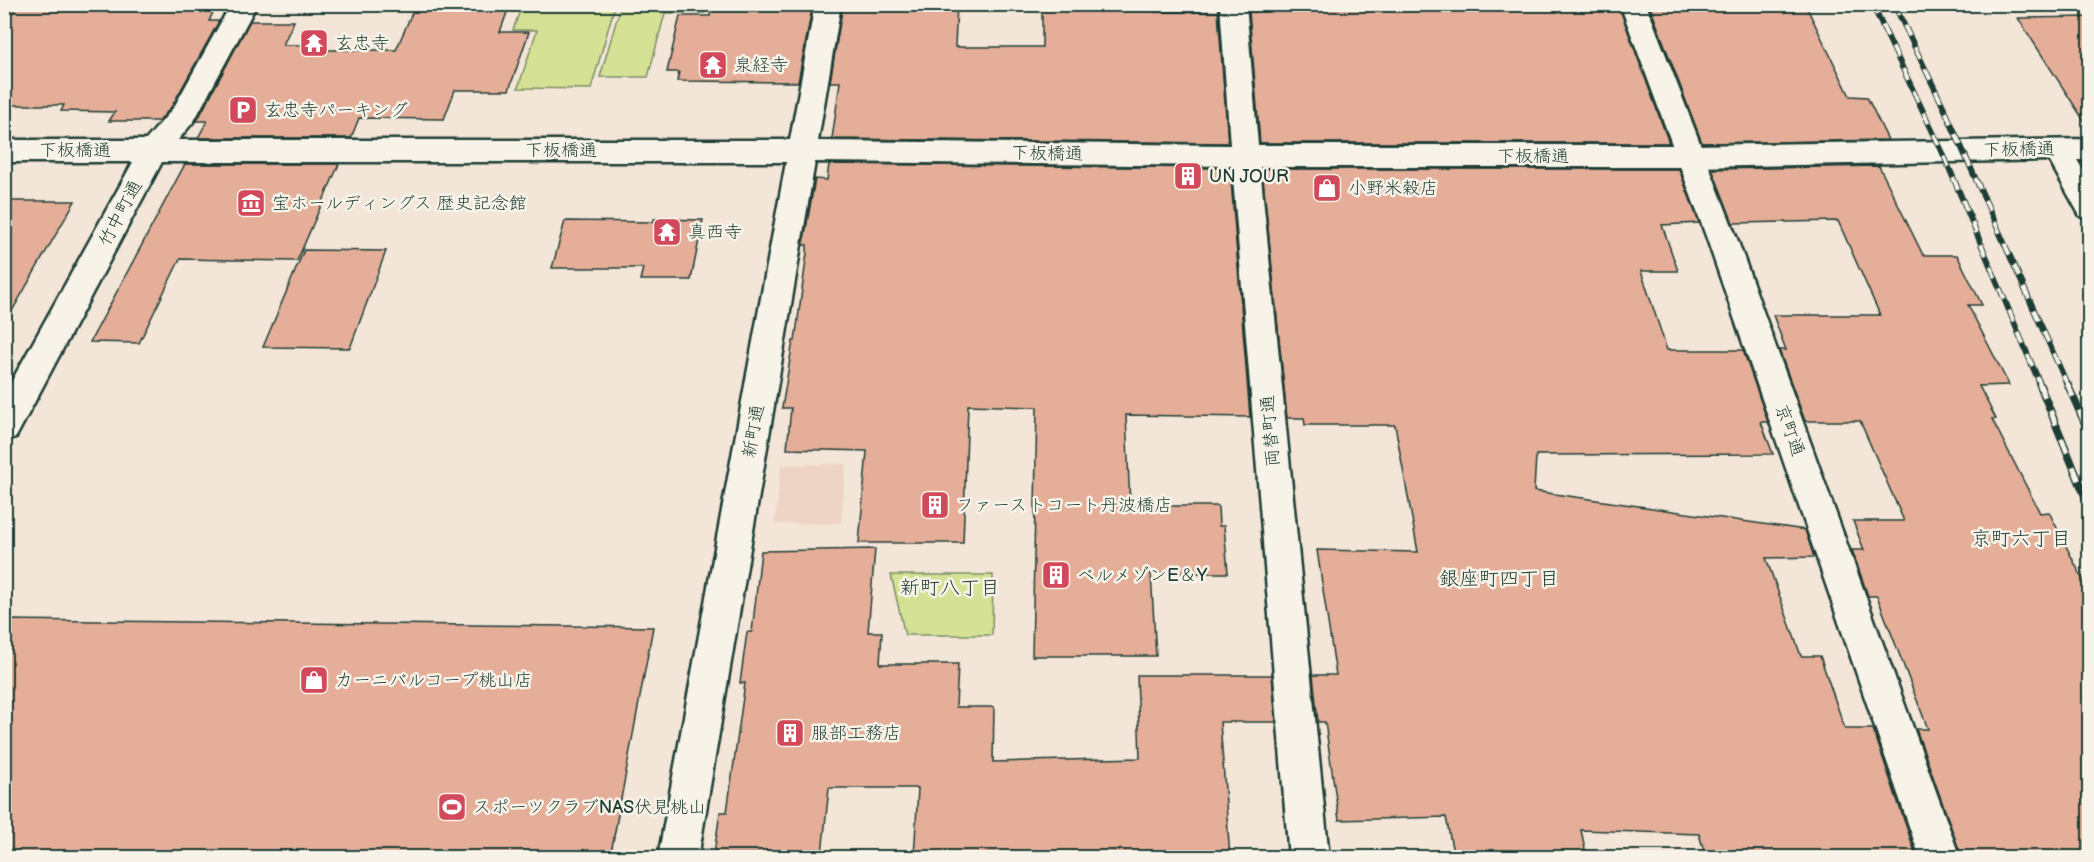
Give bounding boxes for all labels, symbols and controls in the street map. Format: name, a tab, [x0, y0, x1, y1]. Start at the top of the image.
temple icon: 玄忠寺	[298, 27, 330, 59]
place label: 玄忠寺	[335, 33, 389, 54]
temple icon: 泉経寺	[697, 49, 729, 81]
place label: 泉経寺	[734, 55, 788, 76]
parking icon: 玄忠寺パーキング	[227, 94, 259, 126]
place label: 玄忠寺パーキング	[264, 100, 408, 121]
street label: 下板橋通	[1983, 138, 2055, 161]
street label: 下板橋通	[39, 140, 111, 161]
street label: 下板橋通	[525, 140, 597, 161]
street label: 下板橋通	[1011, 142, 1083, 165]
street label: 下板橋通	[1497, 146, 1569, 167]
building icon: UN JOUR	[1172, 160, 1204, 192]
place label: UN JOUR	[1209, 166, 1289, 187]
shop icon: 小野米穀店	[1311, 172, 1343, 204]
street label: 竹中町通	[94, 177, 147, 250]
place label: 小野米穀店	[1348, 178, 1438, 199]
museum icon: 宝ホールディングス 歴史記念館	[235, 187, 267, 219]
place label: 宝ホールディングス 歴史記念館	[272, 193, 527, 214]
temple icon: 真西寺	[651, 216, 683, 248]
place label: 真西寺	[688, 222, 742, 243]
street label: 両替町通	[1257, 394, 1284, 468]
street label: 京町通	[1770, 401, 1809, 459]
street label: 新町通	[738, 403, 769, 459]
building icon: ファーストコート丹波橋店	[919, 489, 951, 521]
place label: ファーストコート丹波橋店	[956, 495, 1172, 516]
district label: 京町六丁目	[1971, 527, 2071, 551]
building icon: ベルメゾンE＆Y	[1040, 559, 1072, 591]
place label: ベルメゾンE＆Y	[1077, 565, 1208, 586]
district label: 銀座町四丁目	[1439, 567, 1559, 591]
district label: 新町八丁目	[900, 576, 1000, 600]
shop icon: カーニバルコープ桃山店	[298, 664, 330, 696]
place label: カーニバルコープ桃山店	[335, 670, 532, 691]
building icon: 服部工務店	[774, 717, 806, 749]
place label: 服部工務店	[811, 723, 901, 744]
sports icon: スポーツクラブNAS伏見桃山	[436, 791, 468, 823]
place label: スポーツクラブNAS伏見桃山	[473, 797, 706, 818]

